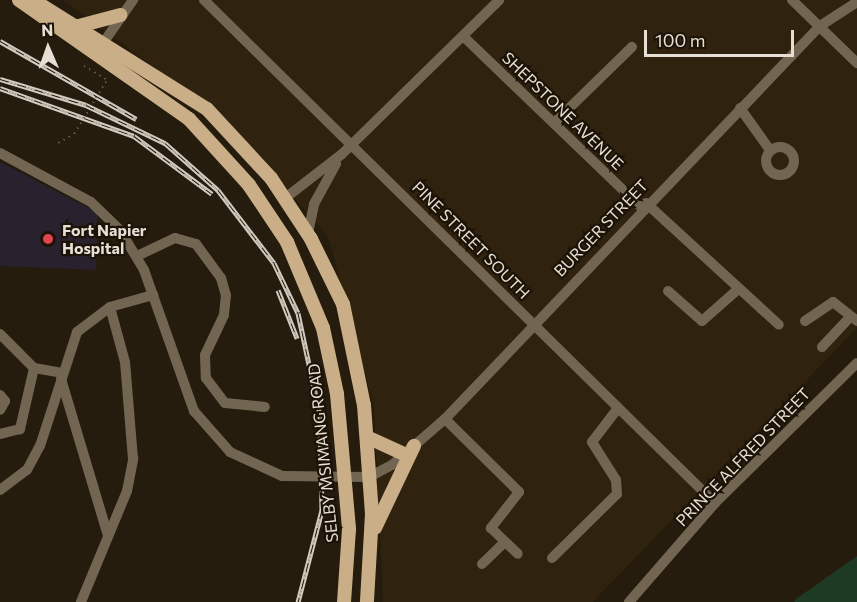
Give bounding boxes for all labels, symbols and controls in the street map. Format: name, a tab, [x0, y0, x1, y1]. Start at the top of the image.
north arrow	[18, 18, 78, 78]
scale bar	[647, 18, 797, 56]
text: N	[41, 20, 54, 39]
text: 100 m	[655, 29, 705, 51]
street label: SHEPSTONE AVENUE	[498, 48, 628, 174]
street label: BURGER STREET	[550, 176, 652, 280]
street label: PINE STREET SOUTH	[408, 177, 534, 303]
place label: Fort Napier Hospital	[62, 220, 146, 258]
marker: Fort Napier Hospital	[39, 230, 57, 248]
street label: SELBY MSIMANG ROAD	[304, 363, 342, 543]
street label: PRINCE ALFRED STREET	[672, 384, 814, 530]

